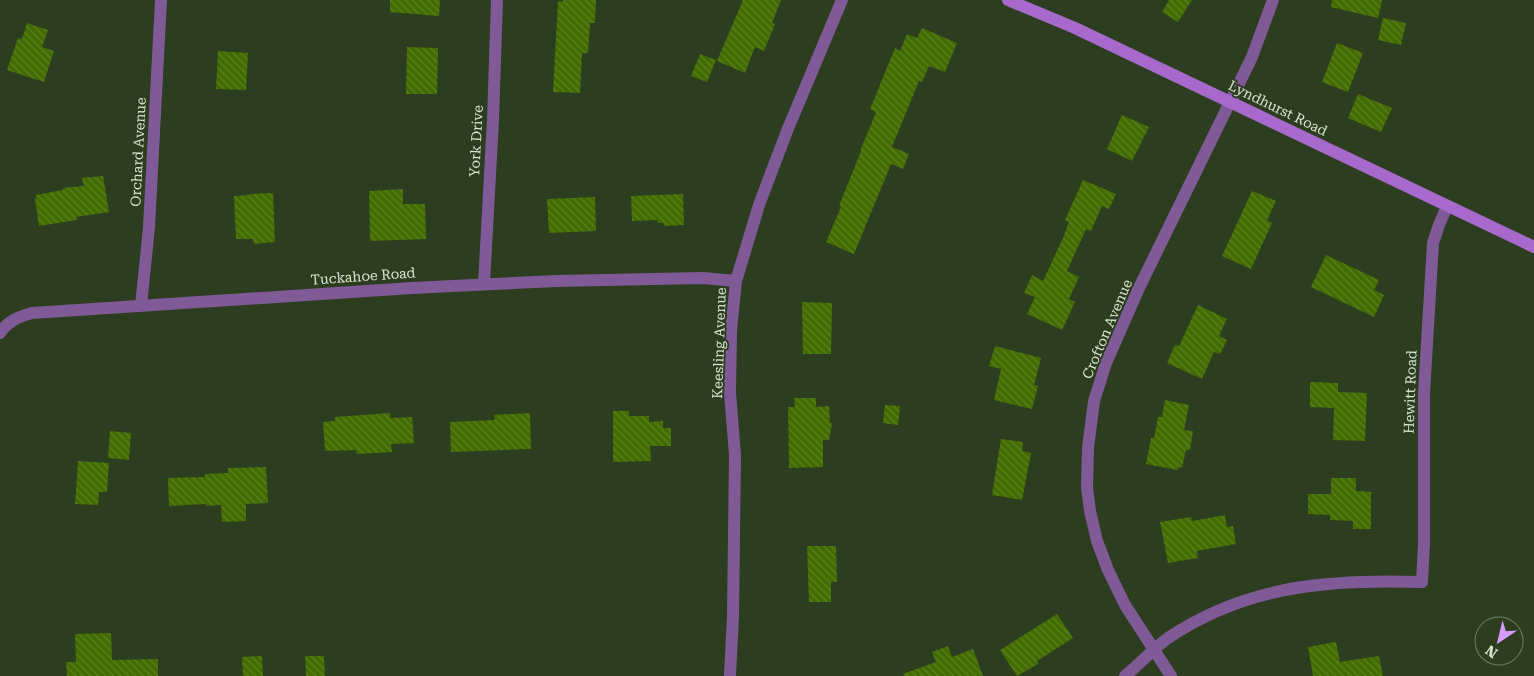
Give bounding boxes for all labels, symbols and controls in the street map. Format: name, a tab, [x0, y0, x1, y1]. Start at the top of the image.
street label: Lyndhurst Road	[1226, 77, 1330, 139]
street label: Orchard Avenue	[127, 97, 149, 207]
street label: York Drive	[466, 104, 486, 177]
street label: Tuckahoe Road	[310, 264, 416, 288]
street label: Crofton Avenue	[1079, 277, 1135, 381]
street label: Keesling Avenue	[709, 287, 729, 399]
street label: Hewitt Road	[1401, 350, 1419, 434]
north arrow	[1474, 616, 1524, 666]
text: N	[1482, 642, 1501, 661]

